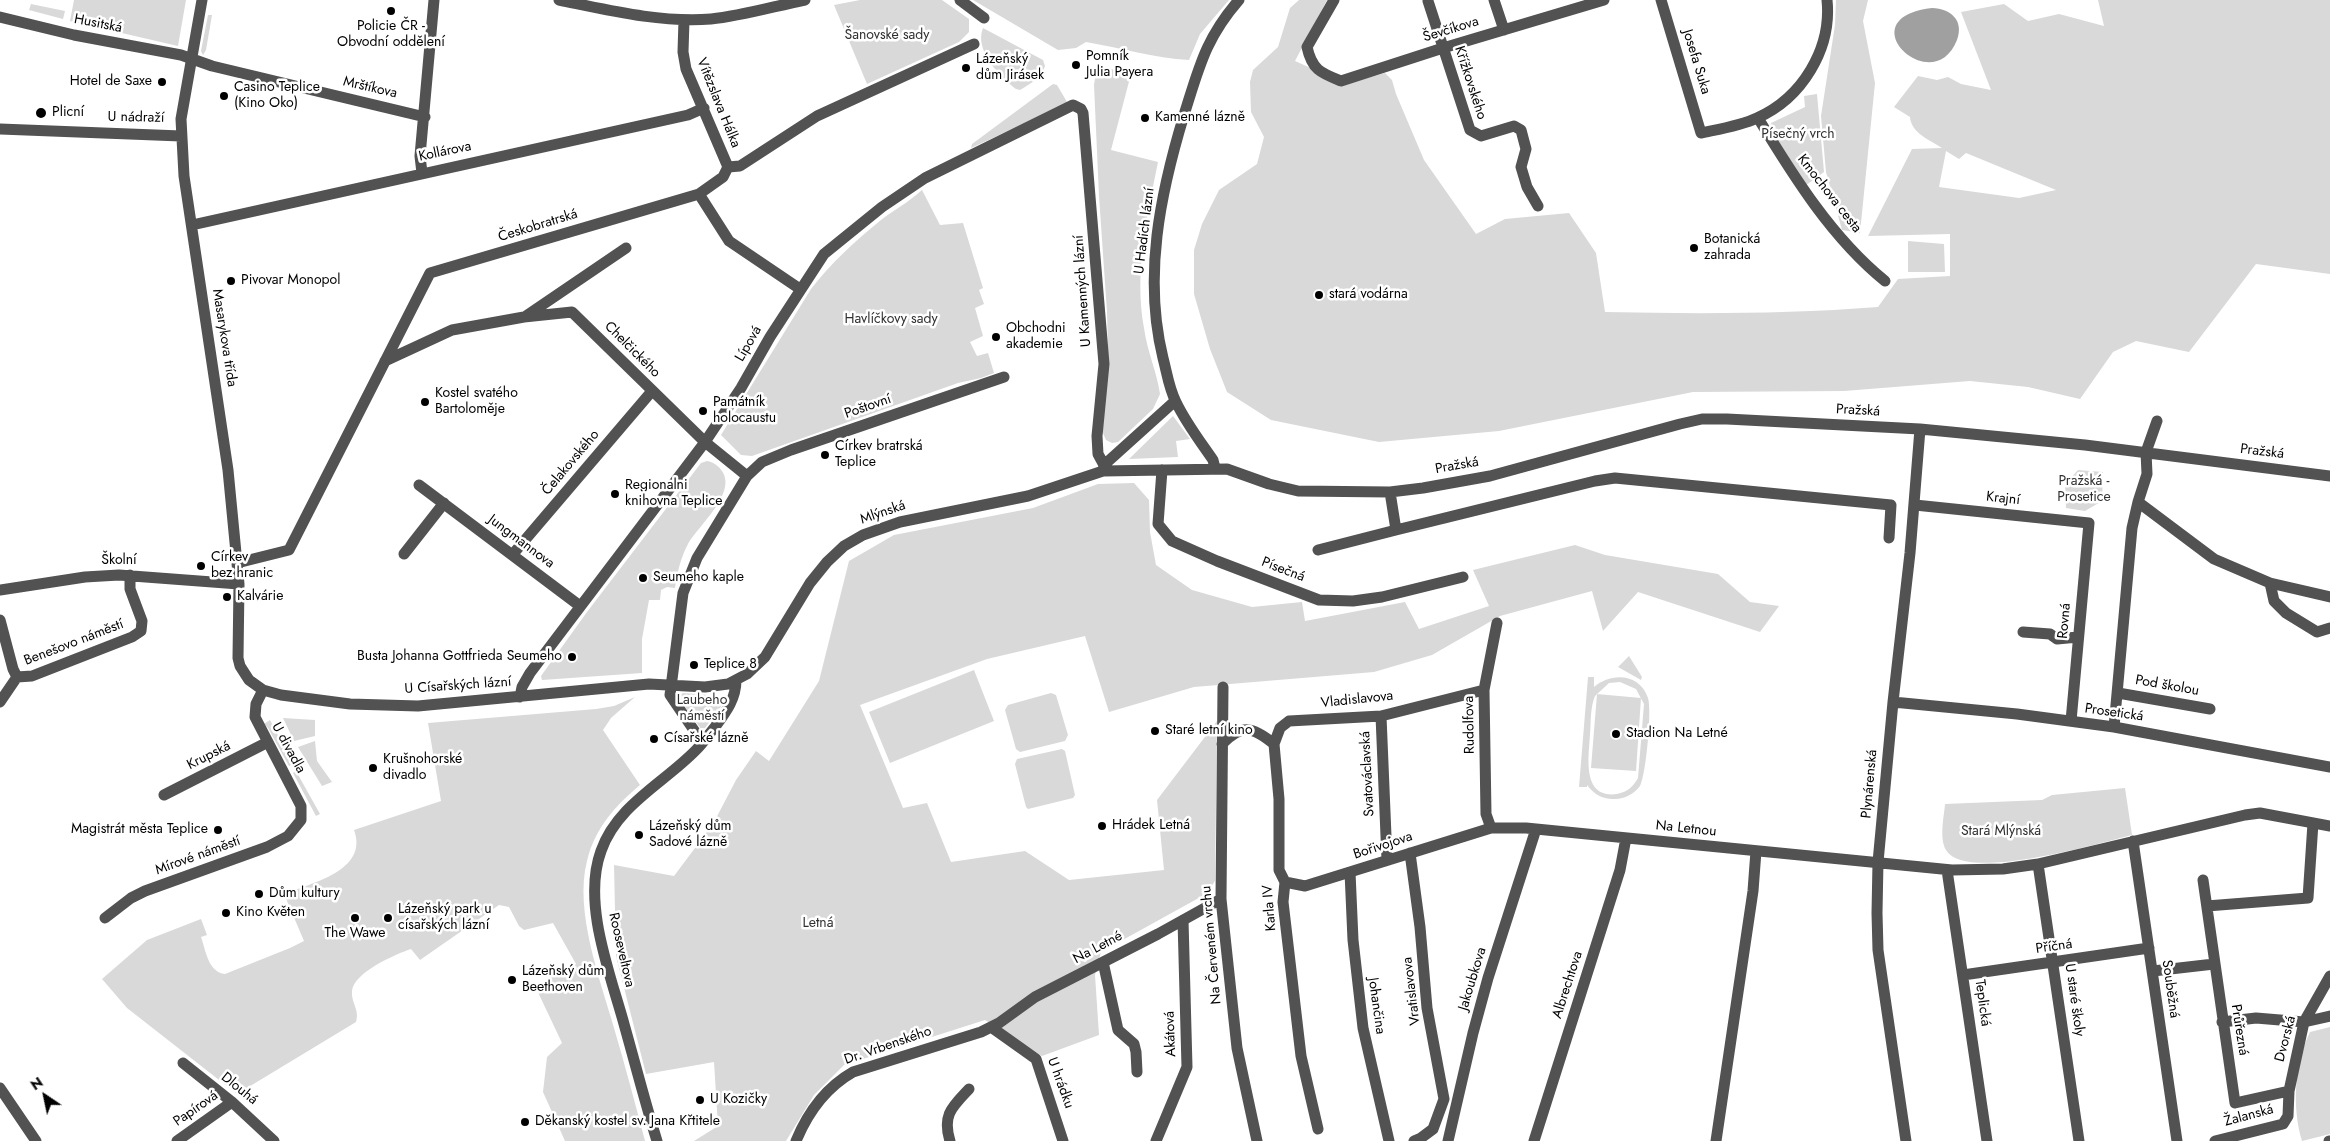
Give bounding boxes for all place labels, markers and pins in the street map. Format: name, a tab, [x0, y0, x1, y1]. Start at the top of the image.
marker: Policie ČR - Obvodní oddělení	[385, 5, 397, 17]
place label: Policie ČR - Obvodní oddělení	[337, 19, 445, 52]
place label: Pomník Julia Payera	[1086, 49, 1153, 82]
place label: Lázeňský dům Jirásek	[976, 52, 1044, 84]
marker: Pomník Julia Payera	[1070, 59, 1082, 71]
marker: Lázeňský dům Jirásek	[960, 62, 972, 74]
place label: Hotel de Saxe	[70, 74, 152, 90]
marker: Hotel de Saxe	[156, 76, 168, 88]
place label: Casino Teplice (Kino Oko)	[234, 80, 320, 112]
marker: Casino Teplice (Kino Oko)	[218, 90, 230, 102]
place label: Plicní	[52, 105, 84, 121]
marker: Plicní	[34, 106, 48, 120]
place label: Kamenné lázně	[1155, 110, 1245, 126]
marker: Kamenné lázně	[1139, 112, 1151, 124]
place label: Botanická zahrada	[1704, 232, 1760, 264]
marker: Botanická zahrada	[1688, 242, 1700, 254]
place label: Pivovar Monopol	[241, 273, 340, 289]
marker: Pivovar Monopol	[225, 275, 237, 287]
place label: stará vodárna	[1329, 287, 1408, 303]
marker: stará vodárna	[1313, 289, 1325, 301]
place label: Obchodni akademie	[1006, 321, 1066, 354]
marker: Obchodni akademie	[990, 331, 1002, 343]
place label: Kostel svatého Bartoloměje	[435, 386, 518, 418]
place label: Památník holocaustu	[713, 395, 776, 428]
marker: Kostel svatého Bartoloměje	[419, 396, 431, 408]
marker: Památník holocaustu	[697, 405, 709, 417]
place label: Církev bratrská Teplice	[835, 439, 923, 472]
marker: Církev bratrská Teplice	[819, 449, 831, 461]
place label: Regionalni knihovna Teplice	[625, 478, 722, 511]
marker: Regionalni knihovna Teplice	[609, 488, 621, 500]
place label: Církev bez hranic	[211, 550, 273, 582]
marker: Církev bez hranic	[195, 560, 207, 572]
place label: Seumeho kaple	[653, 570, 744, 586]
marker: Seumeho kaple	[637, 572, 649, 584]
place label: Kalvárie	[237, 589, 283, 605]
marker: Kalvárie	[221, 591, 233, 603]
place label: Busta Johanna Gottfrieda Seumeho	[357, 649, 562, 665]
marker: Busta Johanna Gottfrieda Seumeho	[566, 651, 578, 663]
place label: Teplice 8	[704, 657, 757, 673]
marker: Teplice 8	[688, 659, 700, 671]
place label: Staré letní kino	[1165, 723, 1253, 739]
marker: Staré letní kino	[1149, 725, 1161, 737]
place label: Stadion Na Letné	[1626, 726, 1728, 742]
marker: Stadion Na Letné	[1610, 728, 1622, 740]
place label: Císařské lázně	[664, 731, 748, 747]
marker: Císařské lázně	[648, 733, 660, 745]
place label: Krušnohorské divadlo	[383, 752, 462, 784]
marker: Krušnohorské divadlo	[367, 762, 379, 774]
place label: Hrádek Letná	[1112, 818, 1190, 834]
place label: Lázeňský dům Sadové lázně	[649, 819, 732, 852]
marker: Hrádek Letná	[1096, 820, 1108, 832]
place label: Magistrát města Teplice	[71, 822, 208, 838]
marker: Magistrát města Teplice	[212, 824, 224, 836]
marker: Lázeňský dům Sadové lázně	[633, 829, 645, 841]
place label: Dům kultury	[269, 886, 340, 902]
marker: Dům kultury	[253, 888, 265, 900]
place label: Lázeňský park u císařských lázní	[398, 902, 491, 934]
place label: Kino Květen	[236, 905, 305, 921]
marker: Kino Květen	[220, 907, 232, 919]
marker: The Wawe	[349, 912, 361, 924]
marker: Lázeňský park u císařských lázní	[382, 912, 394, 924]
place label: The Wawe	[325, 926, 385, 942]
place label: Lázeňský dům Beethoven	[522, 964, 605, 996]
marker: Lázeňský dům Beethoven	[506, 974, 518, 986]
place label: U Kozičky	[710, 1092, 767, 1108]
marker: U Kozičky	[694, 1094, 706, 1106]
place label: Děkanský kostel sv. Jana Křtitele	[535, 1114, 720, 1130]
marker: Děkanský kostel sv. Jana Křtitele	[519, 1116, 531, 1128]

